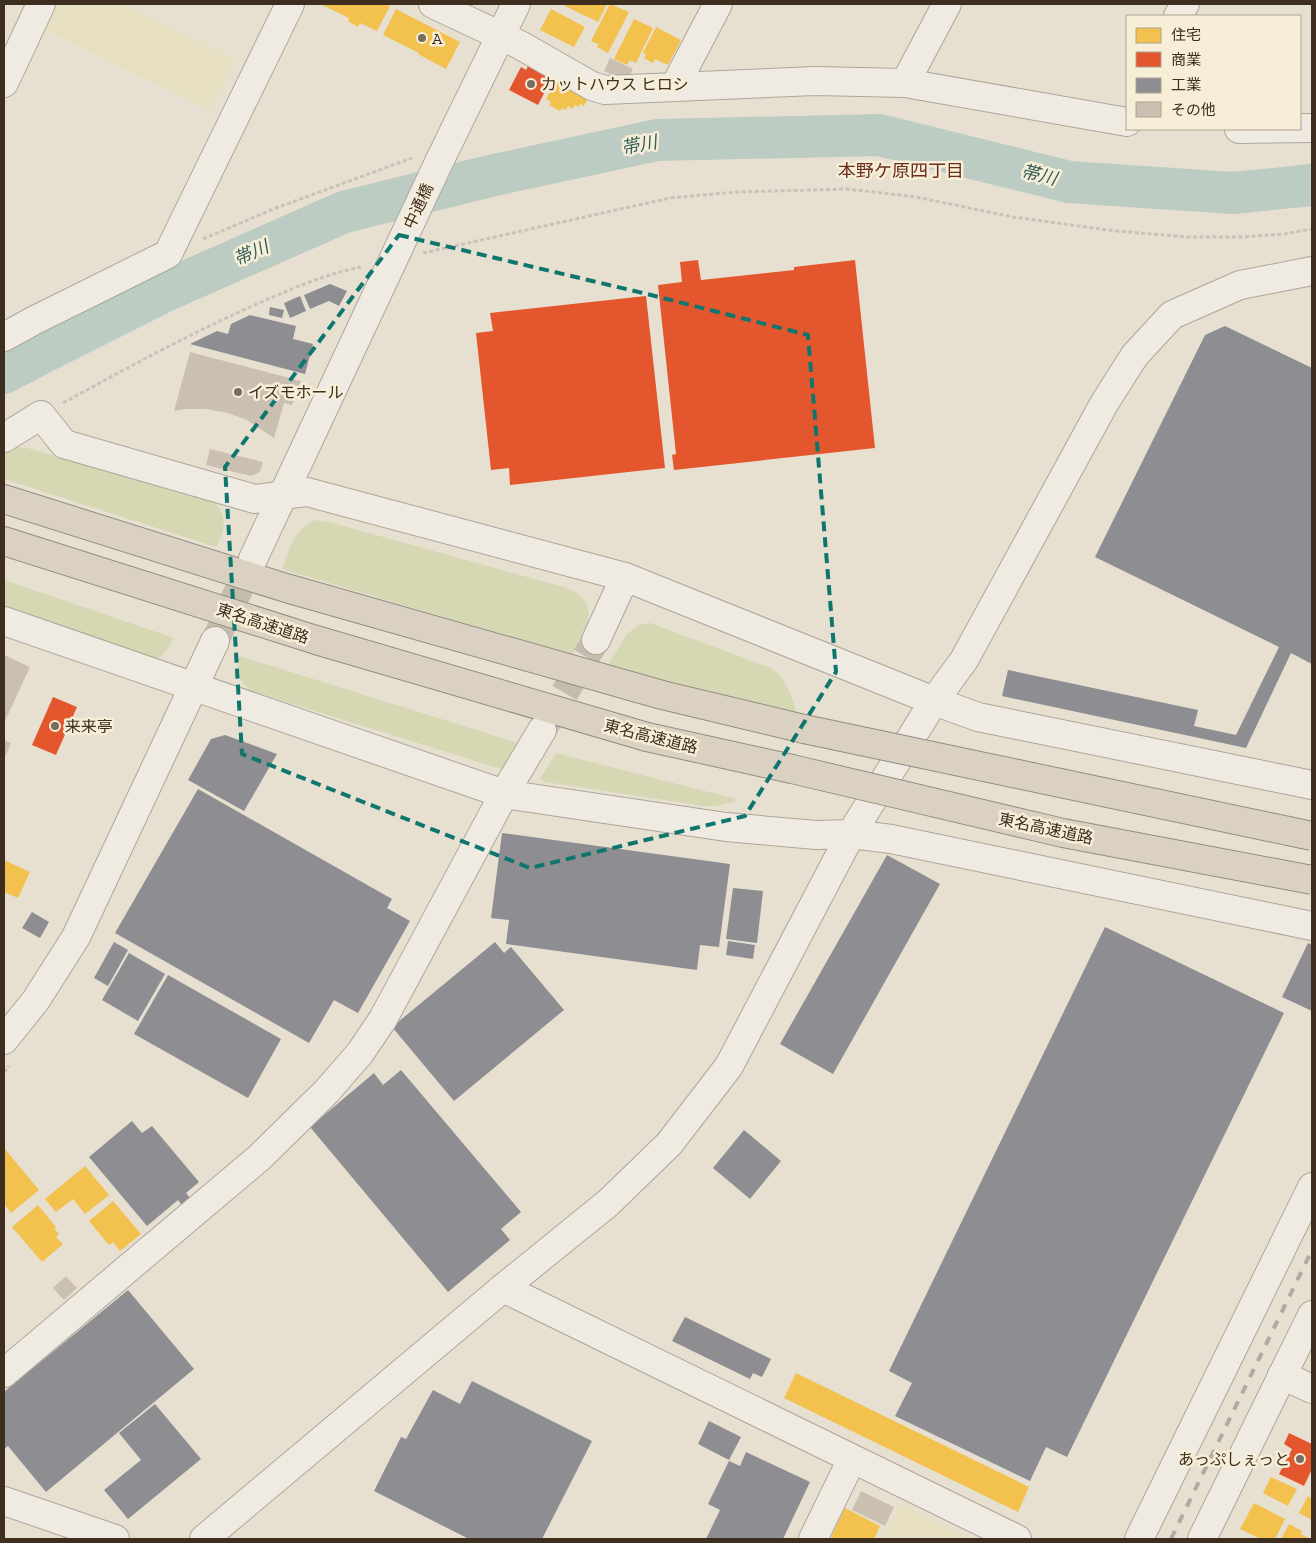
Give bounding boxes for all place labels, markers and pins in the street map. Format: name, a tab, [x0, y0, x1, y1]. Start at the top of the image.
place label: A	[432, 29, 443, 48]
marker: A	[416, 32, 428, 44]
place label: カットハウス ヒロシ	[541, 75, 689, 94]
marker: カットハウス ヒロシ	[525, 78, 537, 90]
place label: イズモホール	[248, 383, 344, 402]
marker: イズモホール	[232, 386, 244, 398]
place label: 来来亭	[65, 717, 113, 736]
marker: 来来亭	[49, 720, 61, 732]
place label: あっぷしぇっと	[1178, 1450, 1290, 1469]
marker: あっぷしぇっと	[1294, 1453, 1306, 1465]

